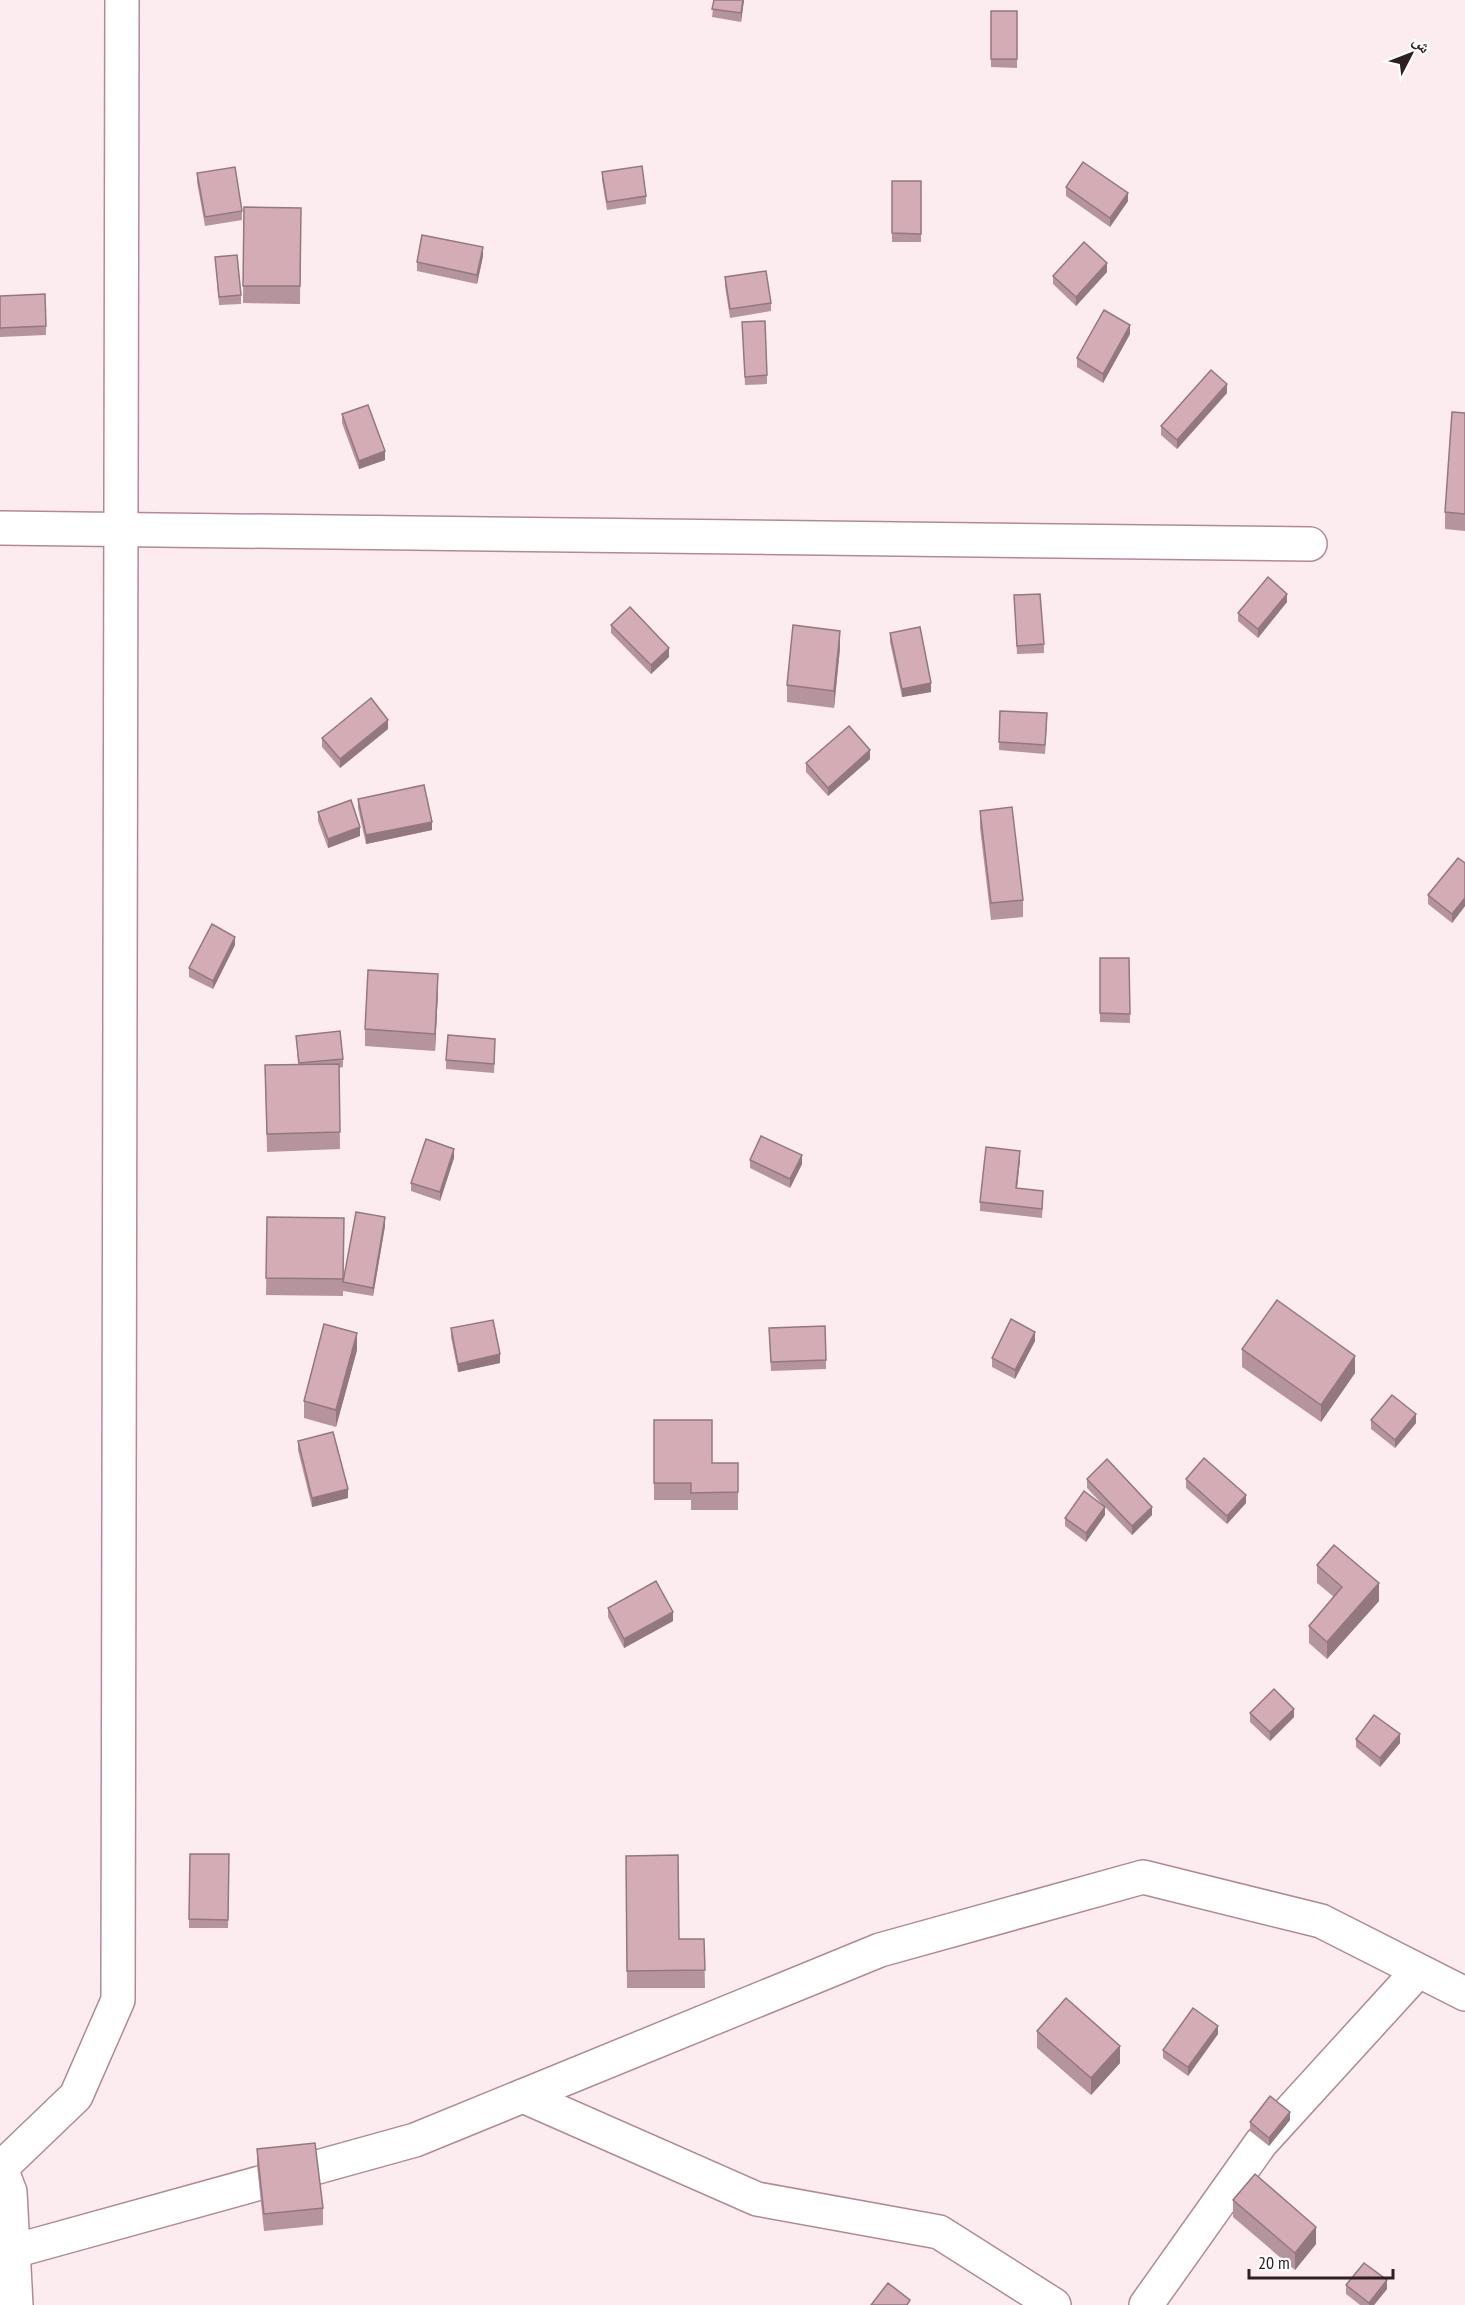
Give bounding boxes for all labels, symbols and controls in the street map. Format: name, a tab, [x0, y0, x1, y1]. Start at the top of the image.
north arrow	[1381, 24, 1441, 84]
text: ش	[1409, 31, 1435, 57]
scale bar	[1249, 2242, 1393, 2280]
text: 20 m	[1258, 2251, 1290, 2274]

